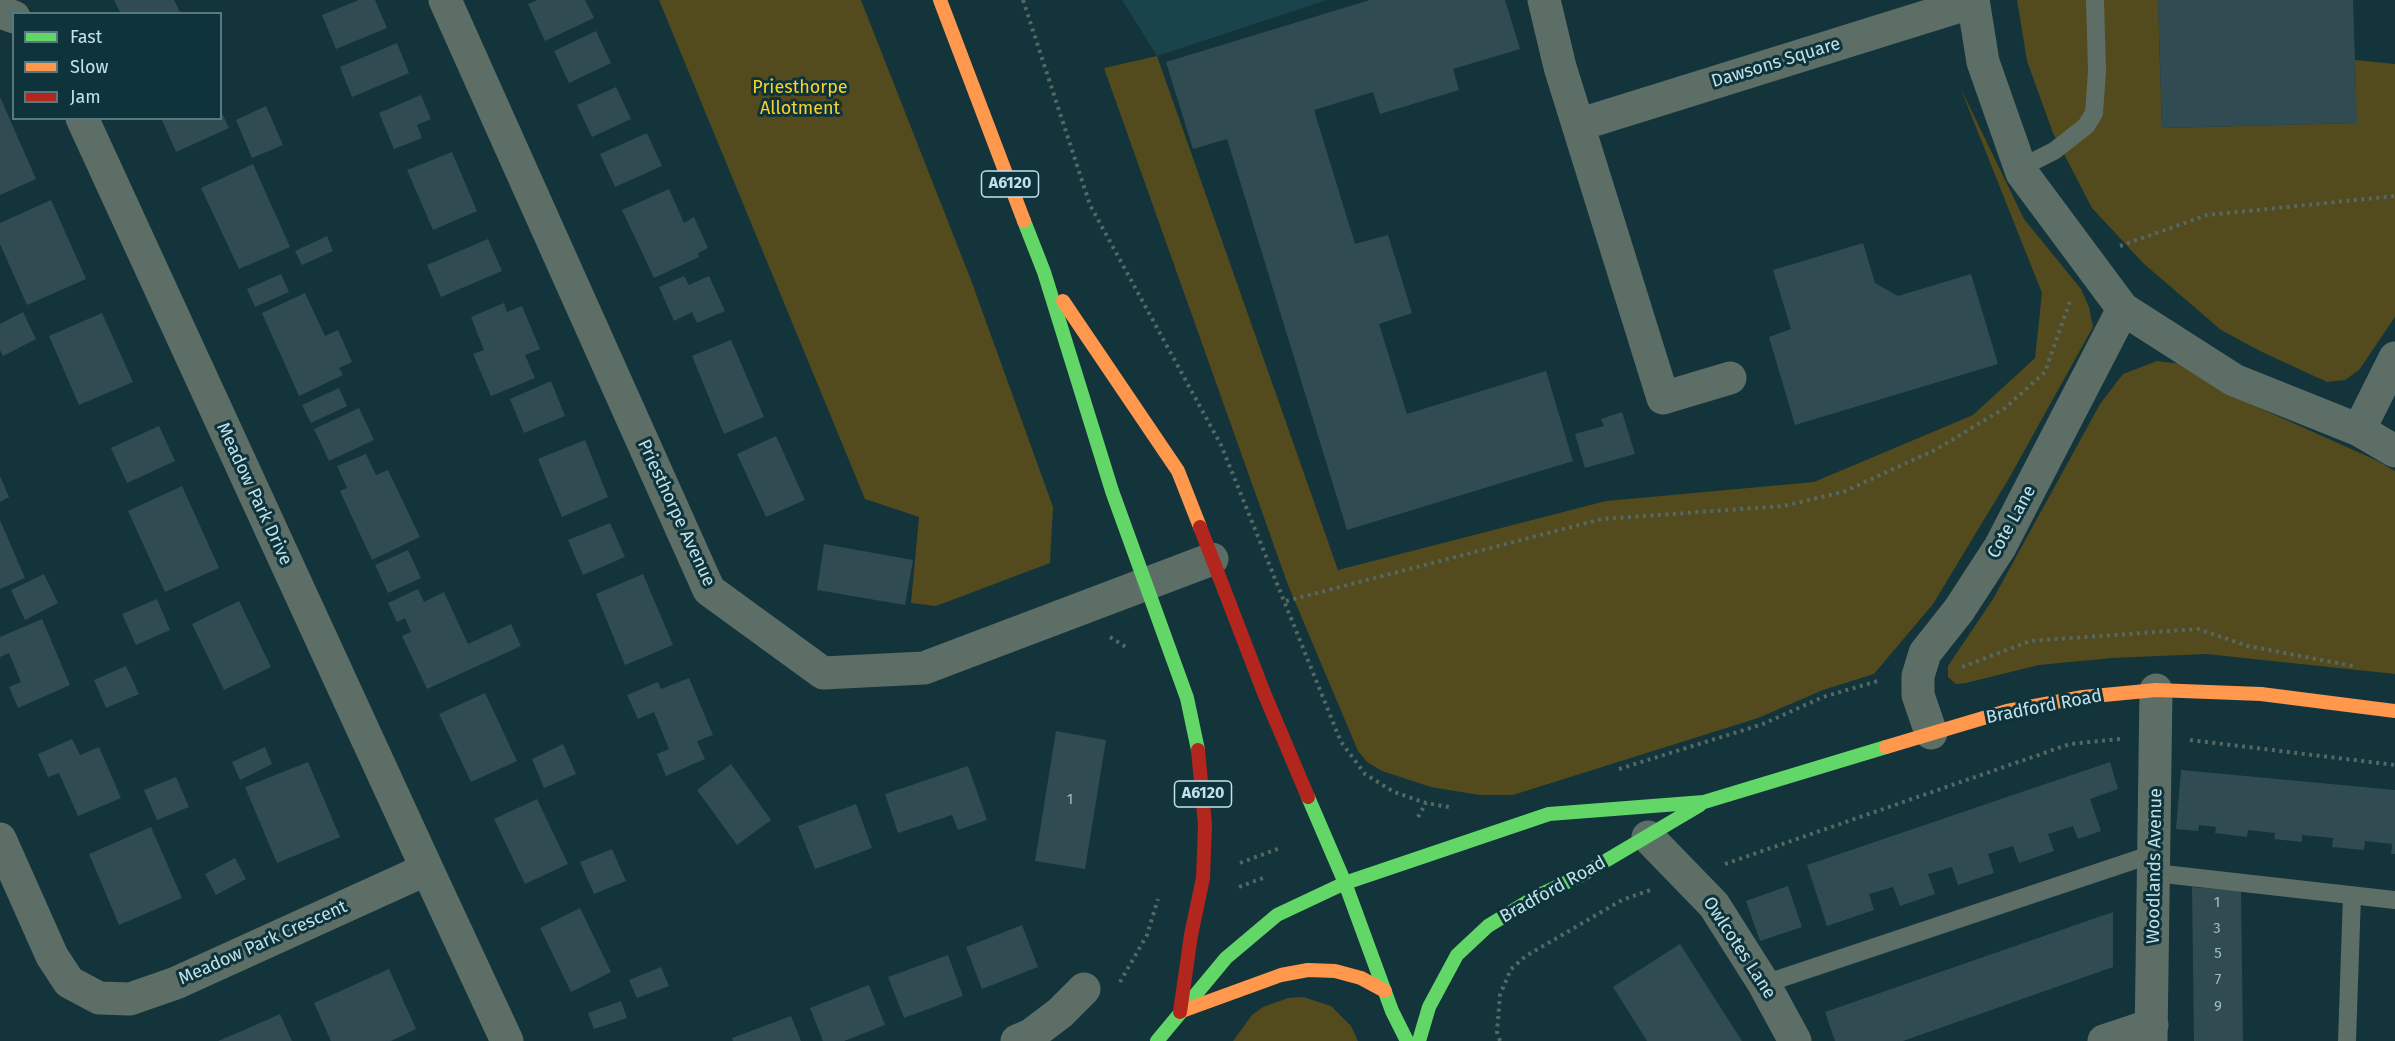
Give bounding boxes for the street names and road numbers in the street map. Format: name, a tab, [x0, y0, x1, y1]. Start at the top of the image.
street label: Dawsons Square	[1709, 33, 1843, 93]
road number: A6120	[982, 171, 1038, 197]
street label: Meadow Park Drive	[212, 419, 296, 569]
street label: Priesthorpe Avenue	[632, 436, 720, 590]
street label: Cote Lane	[1983, 482, 2041, 562]
street label: Bradford Road	[1984, 685, 2104, 729]
road number: A6120	[1174, 781, 1232, 807]
street label: Woodlands Avenue	[2143, 788, 2167, 944]
street label: Bradford Road	[1496, 852, 1610, 928]
street label: Owlcotes Lane	[1698, 893, 1780, 1003]
street label: Meadow Park Crescent	[175, 896, 351, 990]

